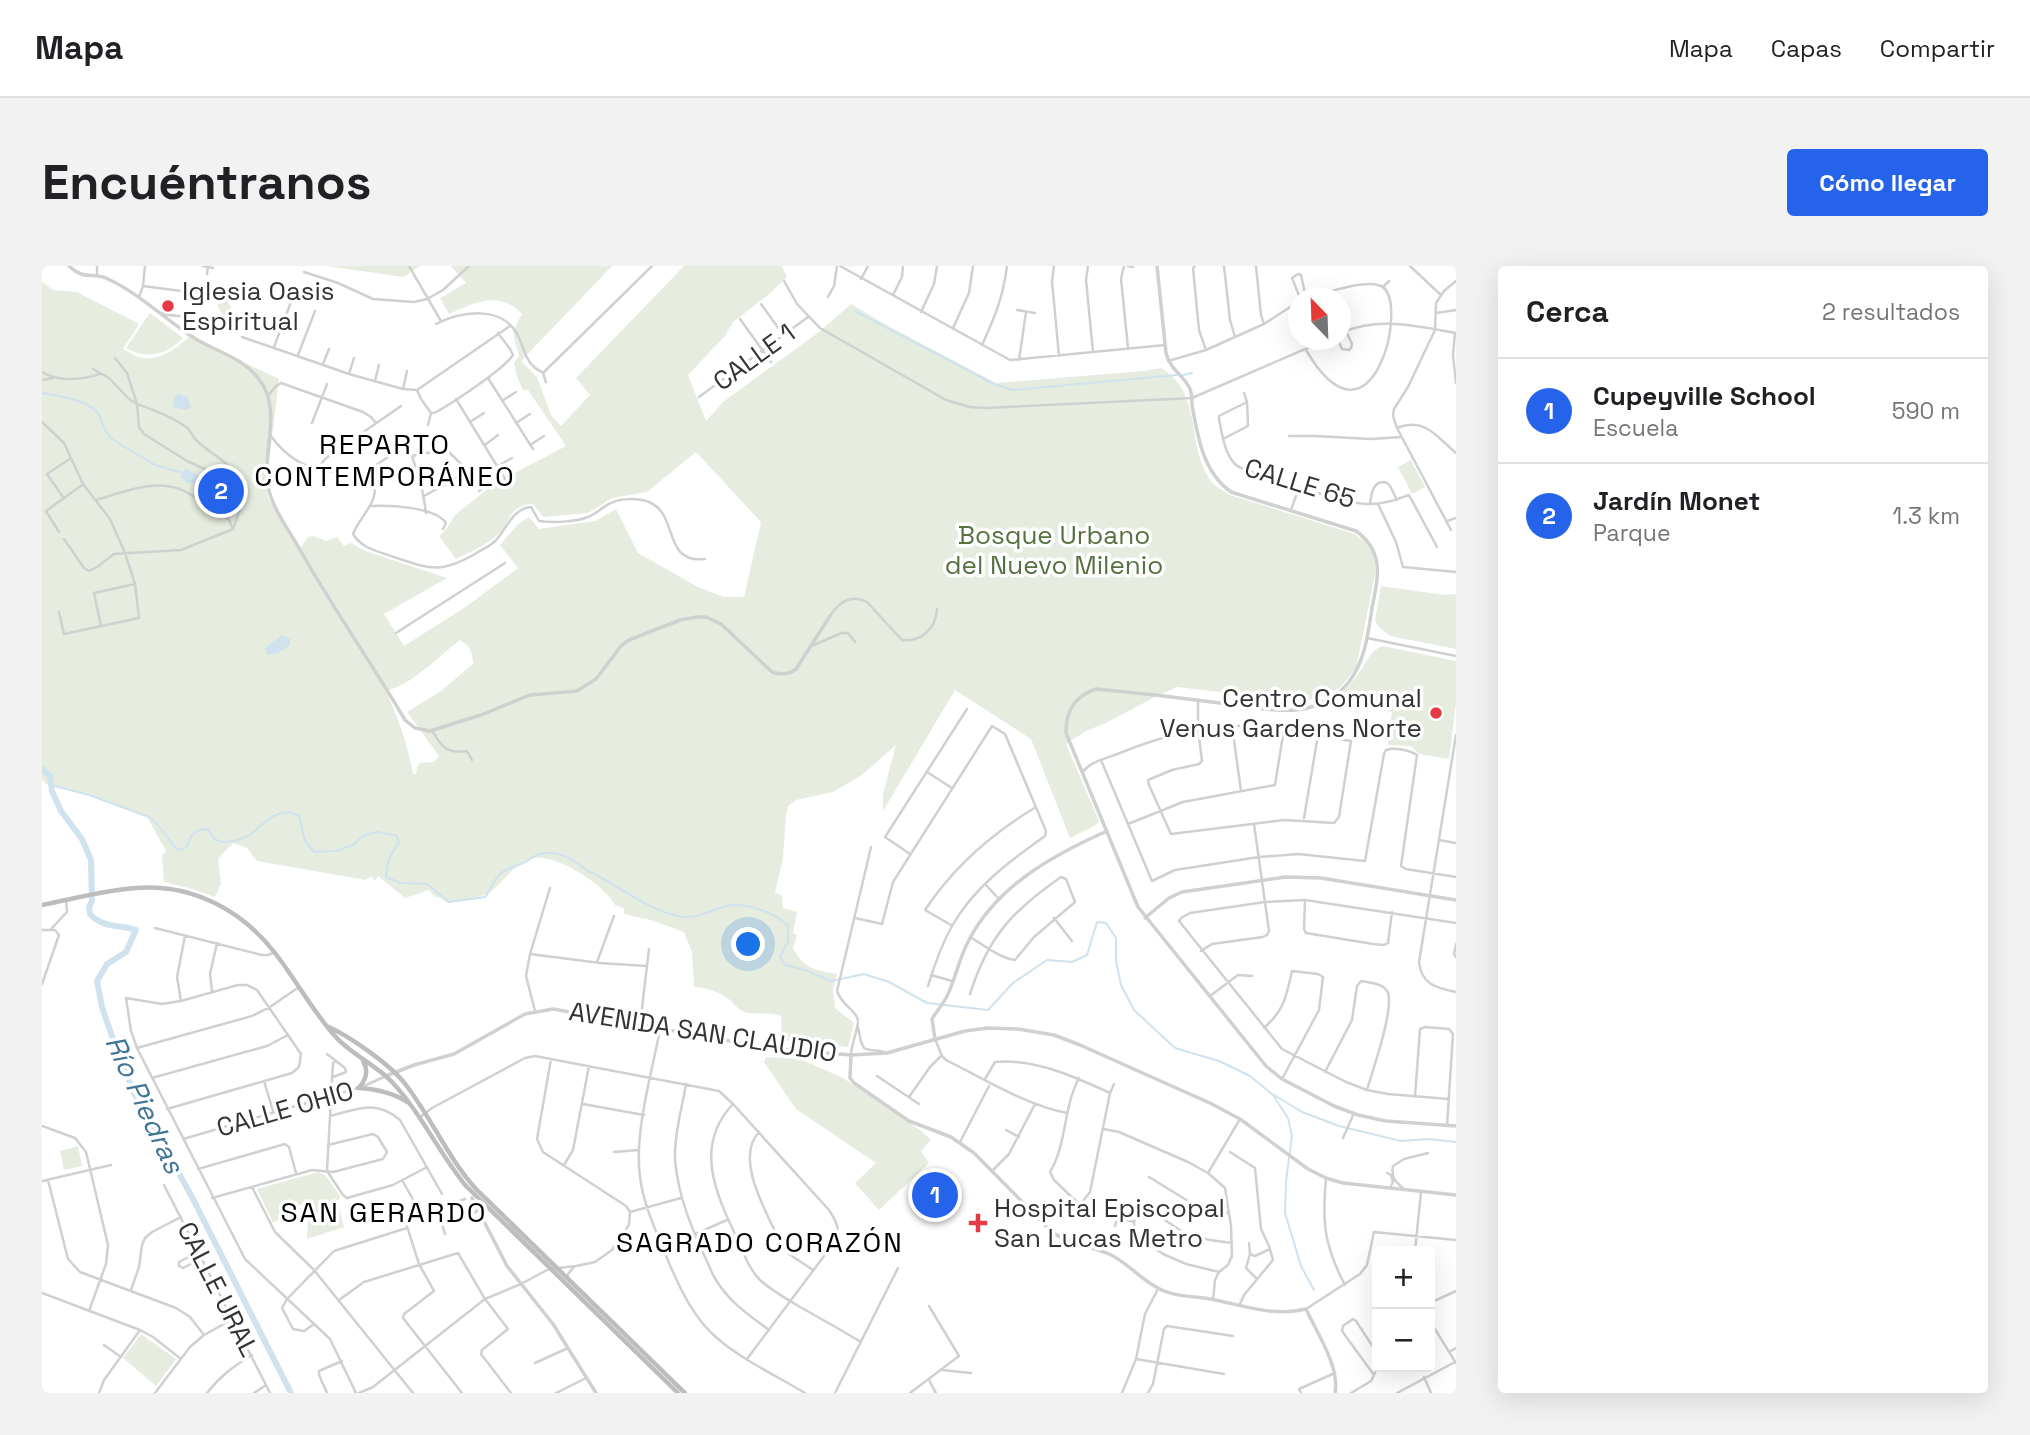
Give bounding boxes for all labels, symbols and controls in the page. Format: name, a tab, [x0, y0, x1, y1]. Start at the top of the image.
text: Mapa	[35, 27, 123, 69]
text: Mapa	[1669, 33, 1733, 64]
text: Capas	[1771, 33, 1842, 64]
text: Compartir	[1880, 33, 1995, 64]
button: Cómo llegar	[1787, 149, 1988, 216]
text: Encuéntranos	[42, 151, 371, 213]
place label: Iglesia Oasis Espiritual	[182, 274, 335, 338]
north arrow	[1288, 287, 1351, 350]
text: Cerca	[1526, 292, 1609, 331]
text: 2 resultados	[1822, 297, 1960, 327]
marker: Iglesia Oasis Espiritual	[160, 298, 176, 314]
street label: CALLE 1	[706, 316, 802, 398]
text: Cupeyville School	[1593, 379, 1816, 413]
text: 1	[1544, 396, 1554, 426]
text: 590 m	[1892, 396, 1960, 426]
text: Escuela	[1593, 413, 1678, 443]
district label: REPARTO CONTEMPORÁNEO	[254, 426, 516, 494]
street label: CALLE 65	[1240, 450, 1360, 516]
pin: 2	[198, 465, 244, 517]
text: Jardín Monet	[1593, 484, 1760, 518]
text: 2	[1542, 501, 1556, 531]
text: 1.3 km	[1893, 501, 1960, 531]
park label: Bosque Urbano del Nuevo Milenio	[945, 518, 1163, 582]
text: Parque	[1593, 518, 1671, 548]
place label: Centro Comunal Venus Gardens Norte	[1160, 681, 1422, 745]
marker: Centro Comunal Venus Gardens Norte	[1428, 705, 1444, 721]
your location	[731, 927, 765, 961]
street label: AVENIDA SAN CLAUDIO	[567, 994, 839, 1070]
water label: Río Piedras	[97, 1029, 193, 1180]
street label: CALLE OHIO	[213, 1073, 357, 1145]
pin: 1	[912, 1169, 958, 1221]
place label: Hospital Episcopal San Lucas Metro	[994, 1191, 1225, 1255]
district label: SAN GERARDO	[280, 1194, 488, 1230]
marker: Hospital Episcopal San Lucas Metro	[968, 1213, 988, 1233]
street label: CALLE URAL	[170, 1216, 266, 1362]
district label: SAGRADO CORAZÓN	[616, 1224, 904, 1260]
map controls	[1372, 1246, 1435, 1372]
button: +	[1372, 1246, 1435, 1309]
button: −	[1372, 1309, 1435, 1372]

